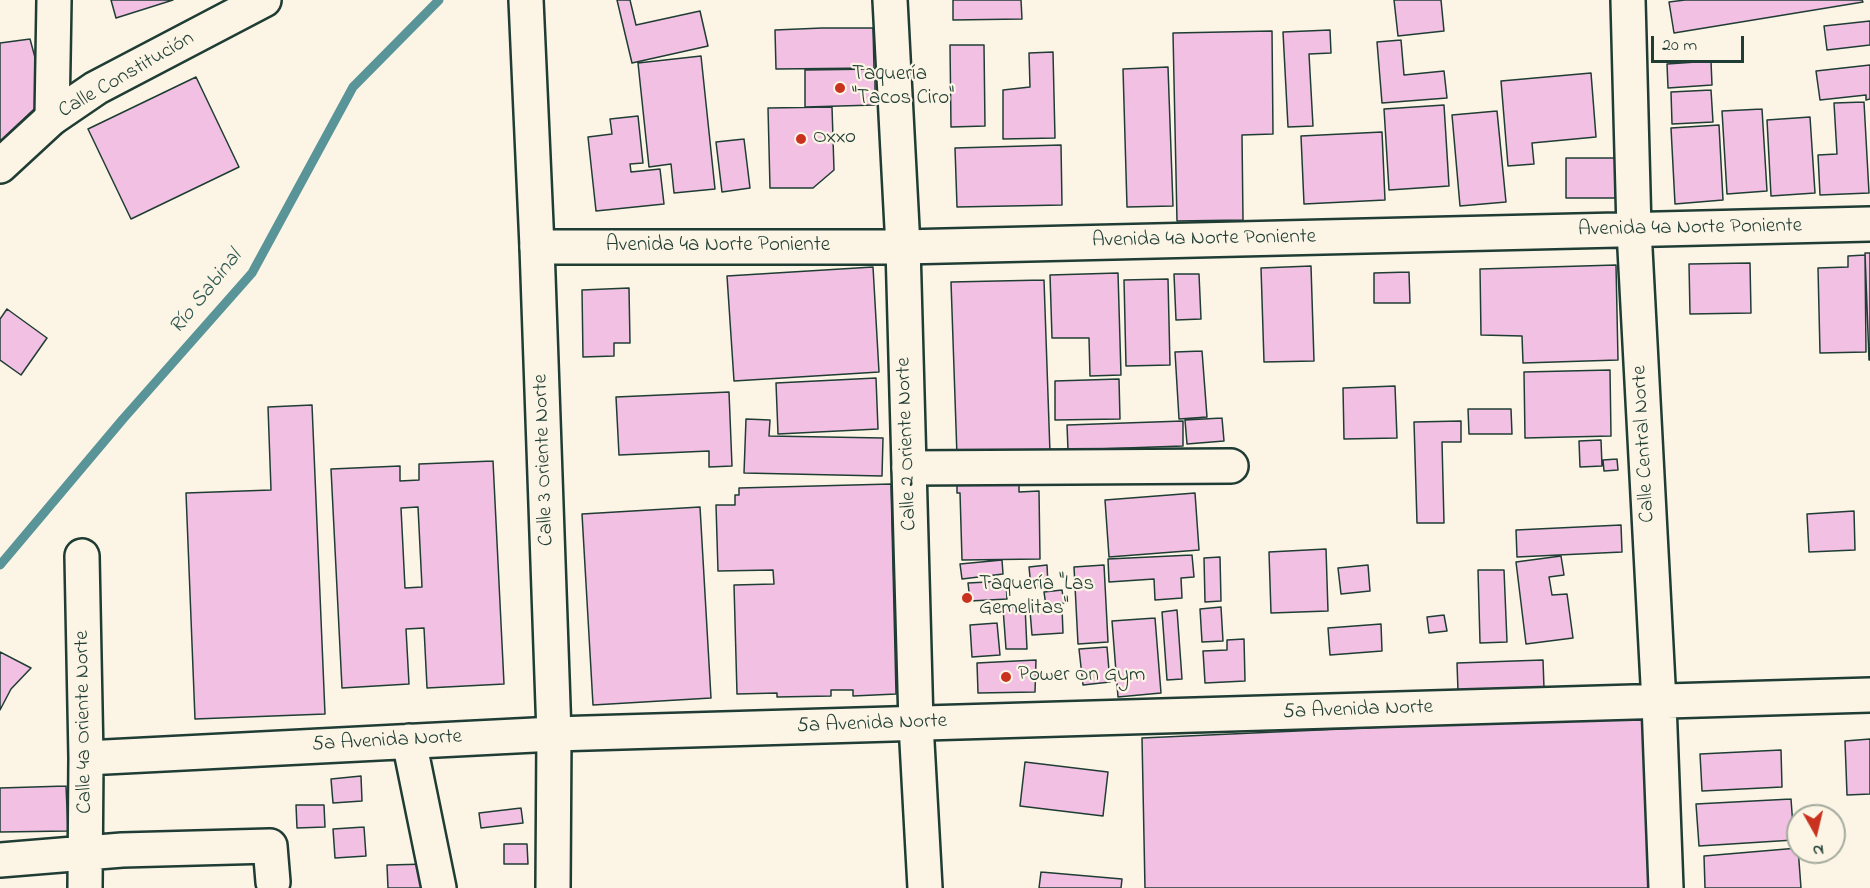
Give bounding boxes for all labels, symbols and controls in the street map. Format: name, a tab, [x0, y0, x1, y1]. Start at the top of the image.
scale bar	[1654, 24, 1747, 62]
street label: Calle Constitución	[55, 27, 199, 125]
text: 20 m	[1662, 33, 1697, 59]
place label: Taquería "Tacos Ciro"	[852, 63, 954, 113]
marker: Taquería "Tacos Ciro"	[833, 81, 847, 95]
place label: Oxxo	[813, 126, 856, 152]
marker: Oxxo	[794, 132, 808, 146]
street label: Avenida 4a Norte Poniente	[1578, 214, 1802, 244]
street label: Avenida 4a Norte Poniente	[1092, 225, 1316, 255]
street label: Avenida 4a Norte Poniente	[606, 234, 830, 260]
water label: Río Sabinal	[165, 245, 249, 341]
street label: Calle 2 Oriente Norte	[892, 357, 924, 531]
street label: Calle Central Norte	[1628, 365, 1662, 523]
street label: Calle 3 Oriente Norte	[529, 374, 561, 546]
place label: Taquería "Las Gemelitas"	[979, 573, 1094, 623]
marker: Taquería "Las Gemelitas"	[960, 591, 974, 605]
street label: Calle 4a Oriente Norte	[71, 630, 99, 814]
place label: Power On Gym	[1018, 664, 1145, 690]
marker: Power On Gym	[999, 670, 1013, 684]
street label: 5a Avenida Norte	[1282, 696, 1434, 726]
street label: 5a Avenida Norte	[796, 710, 948, 740]
street label: 5a Avenida Norte	[311, 725, 463, 759]
north arrow	[1786, 804, 1846, 864]
text: N	[1811, 837, 1825, 862]

